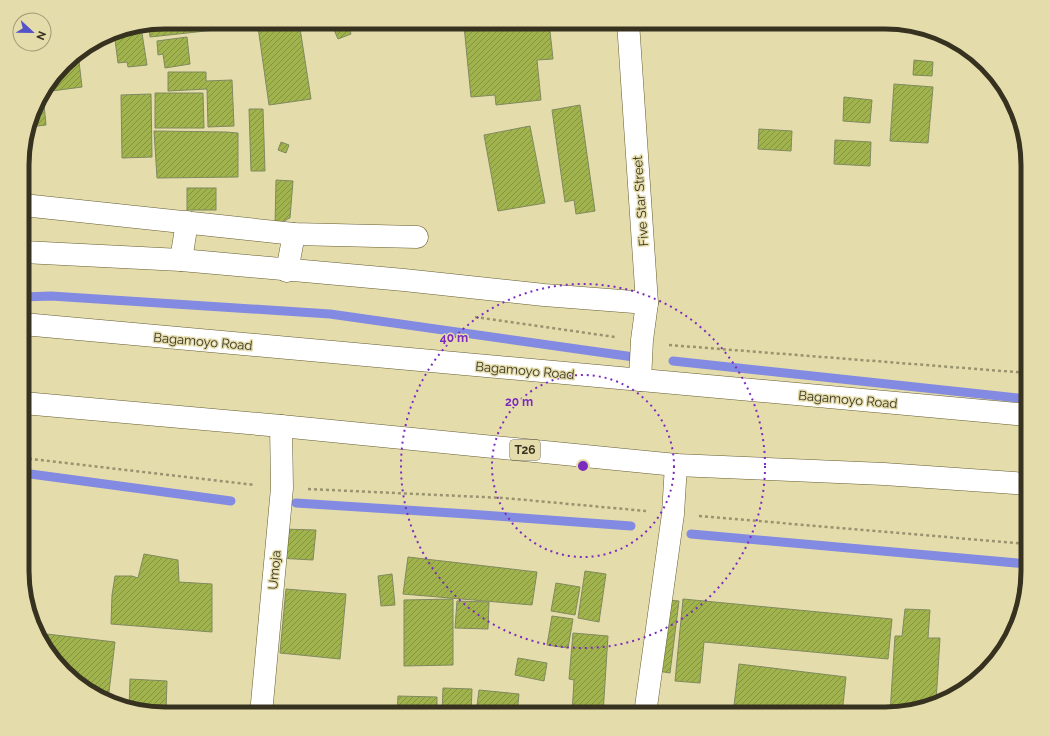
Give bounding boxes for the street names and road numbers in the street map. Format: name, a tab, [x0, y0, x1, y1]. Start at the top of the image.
street label: Five Star Street	[630, 154, 651, 247]
street label: Bagamoyo Road	[153, 330, 253, 353]
street label: Bagamoyo Road	[475, 359, 575, 382]
street label: Bagamoyo Road	[798, 388, 898, 411]
road number: T26	[510, 440, 540, 460]
street label: Umoja	[265, 550, 284, 590]

